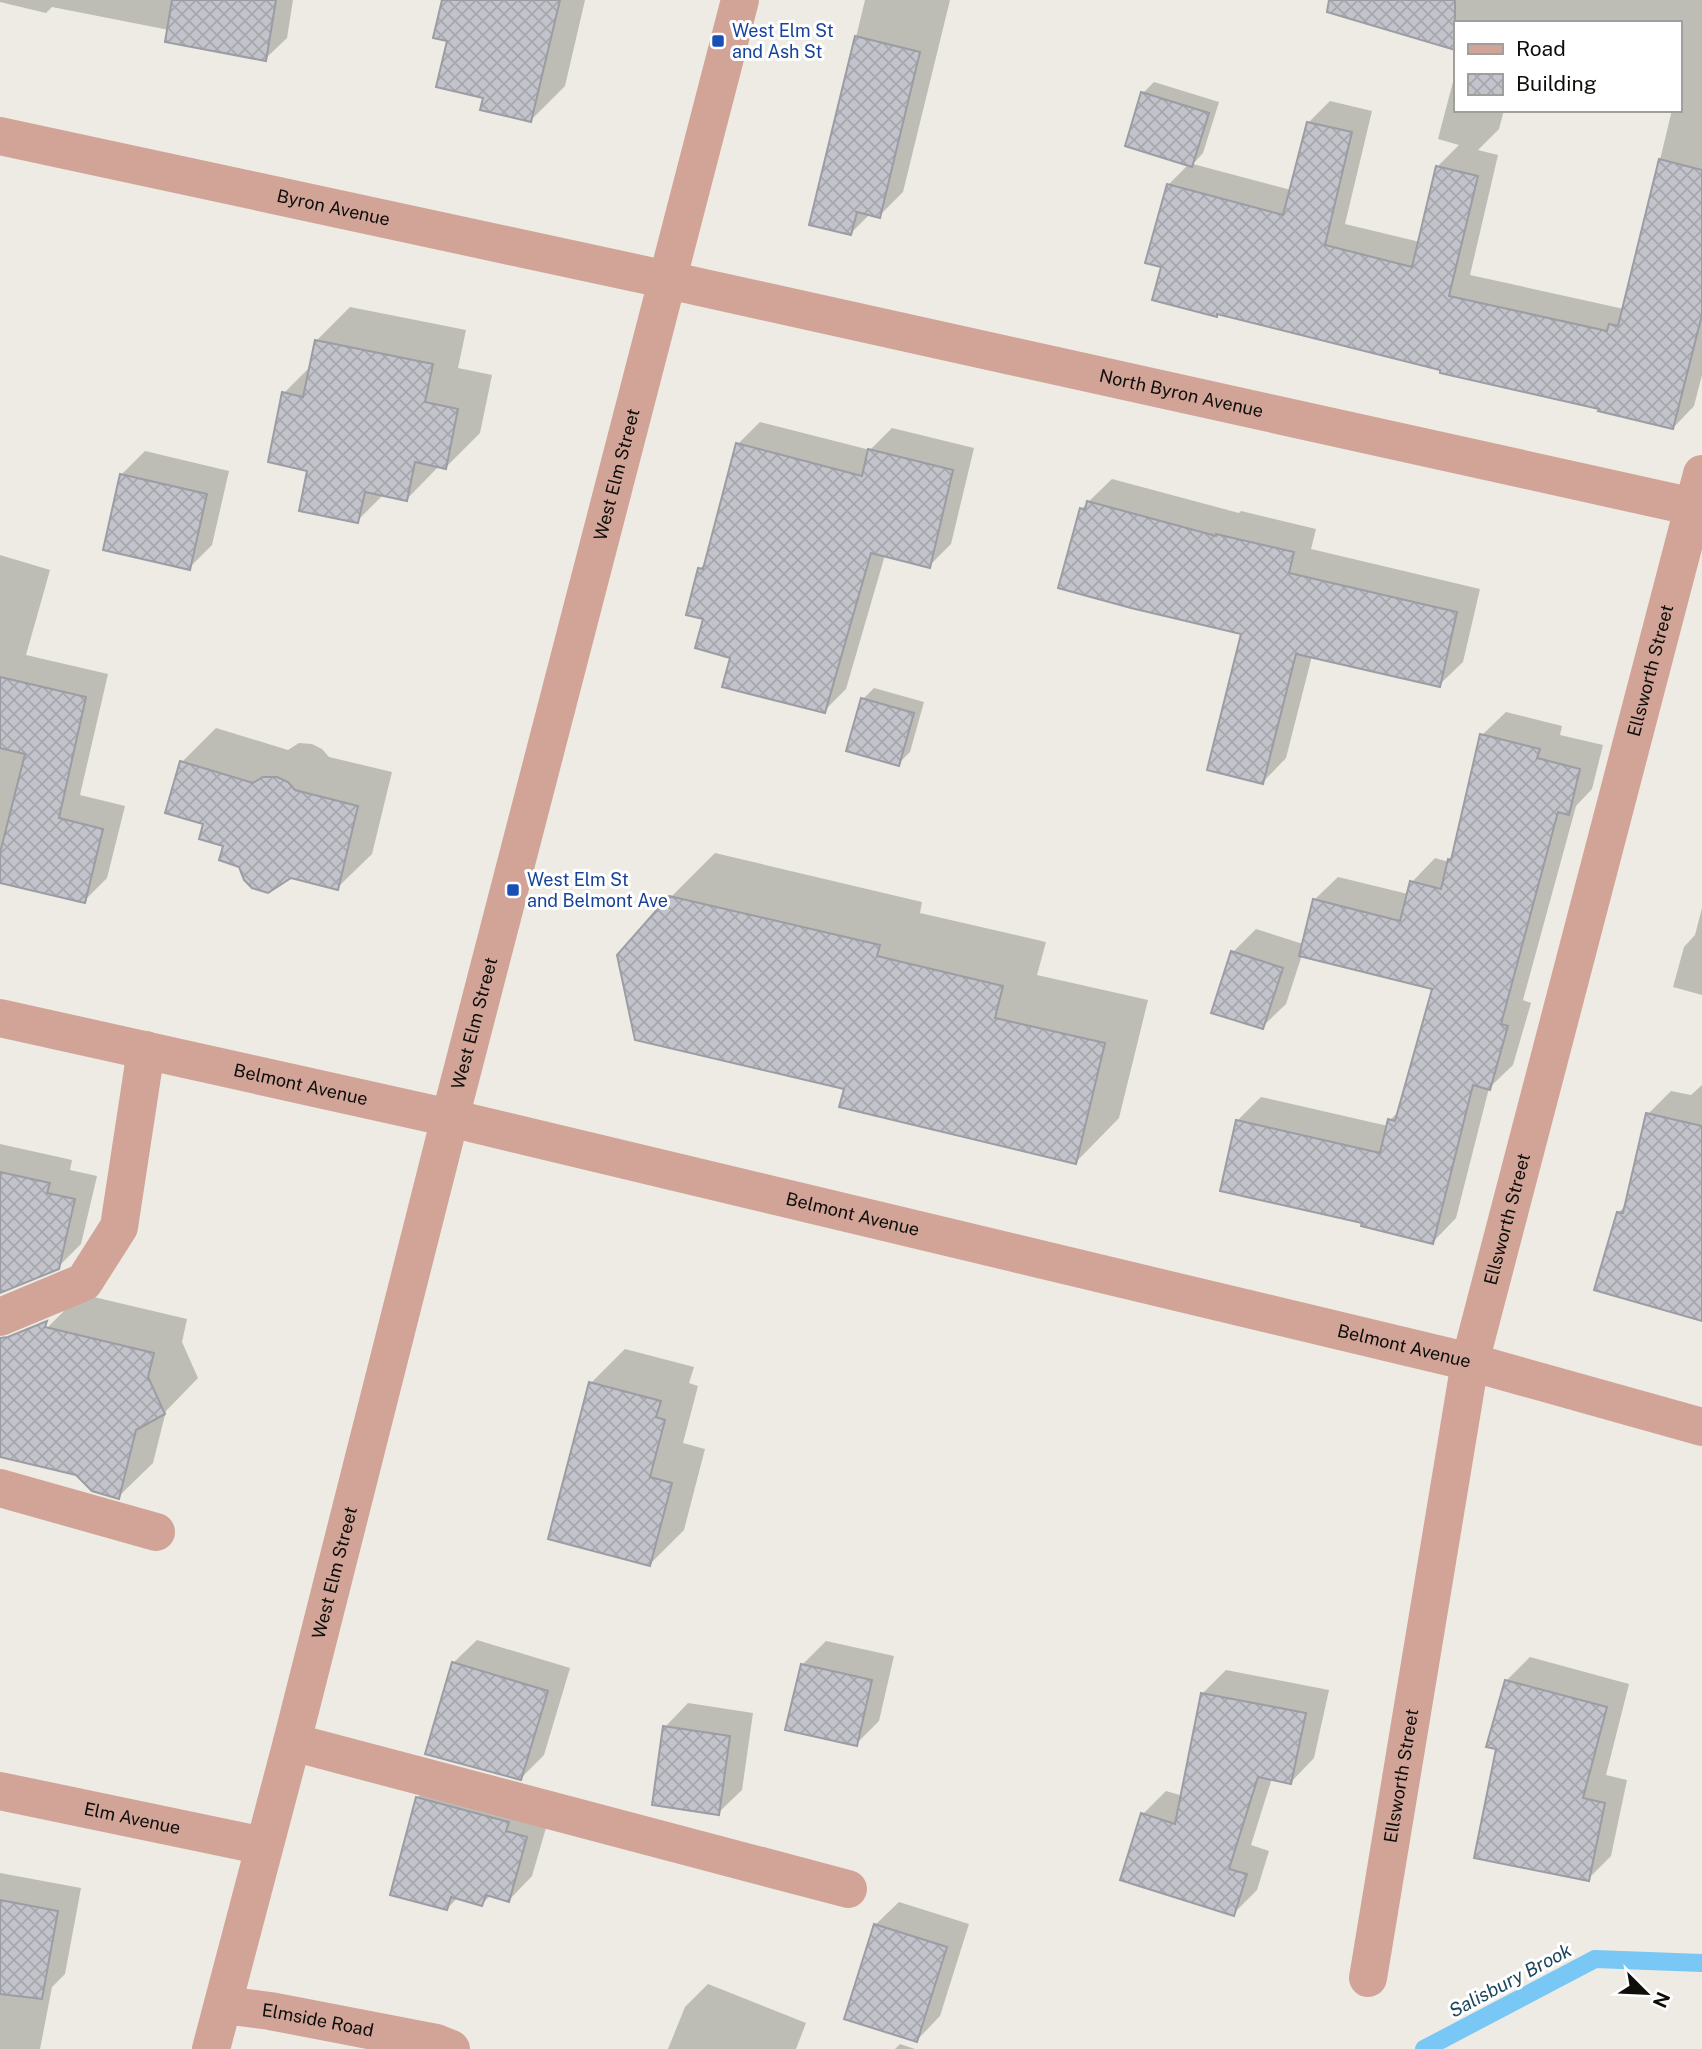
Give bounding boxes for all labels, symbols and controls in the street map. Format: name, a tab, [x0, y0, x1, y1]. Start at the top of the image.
place label: West Elm St and Ash St	[732, 20, 834, 62]
legend	[1454, 21, 1681, 112]
marker: West Elm St and Ash St	[710, 33, 726, 49]
text: Road	[1516, 36, 1566, 61]
text: Building	[1516, 71, 1597, 96]
street label: Byron Avenue	[275, 185, 392, 230]
street label: North Byron Avenue	[1097, 365, 1265, 421]
street label: West Elm Street	[589, 406, 644, 543]
street label: Ellsworth Street	[1623, 602, 1677, 739]
place label: West Elm St and Belmont Ave	[527, 869, 668, 911]
marker: West Elm St and Belmont Ave	[505, 882, 521, 898]
street label: West Elm Street	[447, 955, 501, 1092]
street label: Belmont Avenue	[232, 1059, 370, 1109]
street label: Ellsworth Street	[1480, 1151, 1534, 1287]
street label: Belmont Avenue	[784, 1188, 922, 1240]
street label: Belmont Avenue	[1335, 1320, 1473, 1372]
street label: West Elm Street	[308, 1504, 361, 1641]
street label: Ellsworth Street	[1380, 1707, 1422, 1844]
street label: Elm Avenue	[82, 1798, 182, 1838]
water label: Salisbury Brook	[1445, 1938, 1576, 2022]
north arrow	[1611, 1958, 1681, 2028]
text: N	[1648, 1989, 1675, 2011]
street label: Elmside Road	[261, 1999, 375, 2041]

